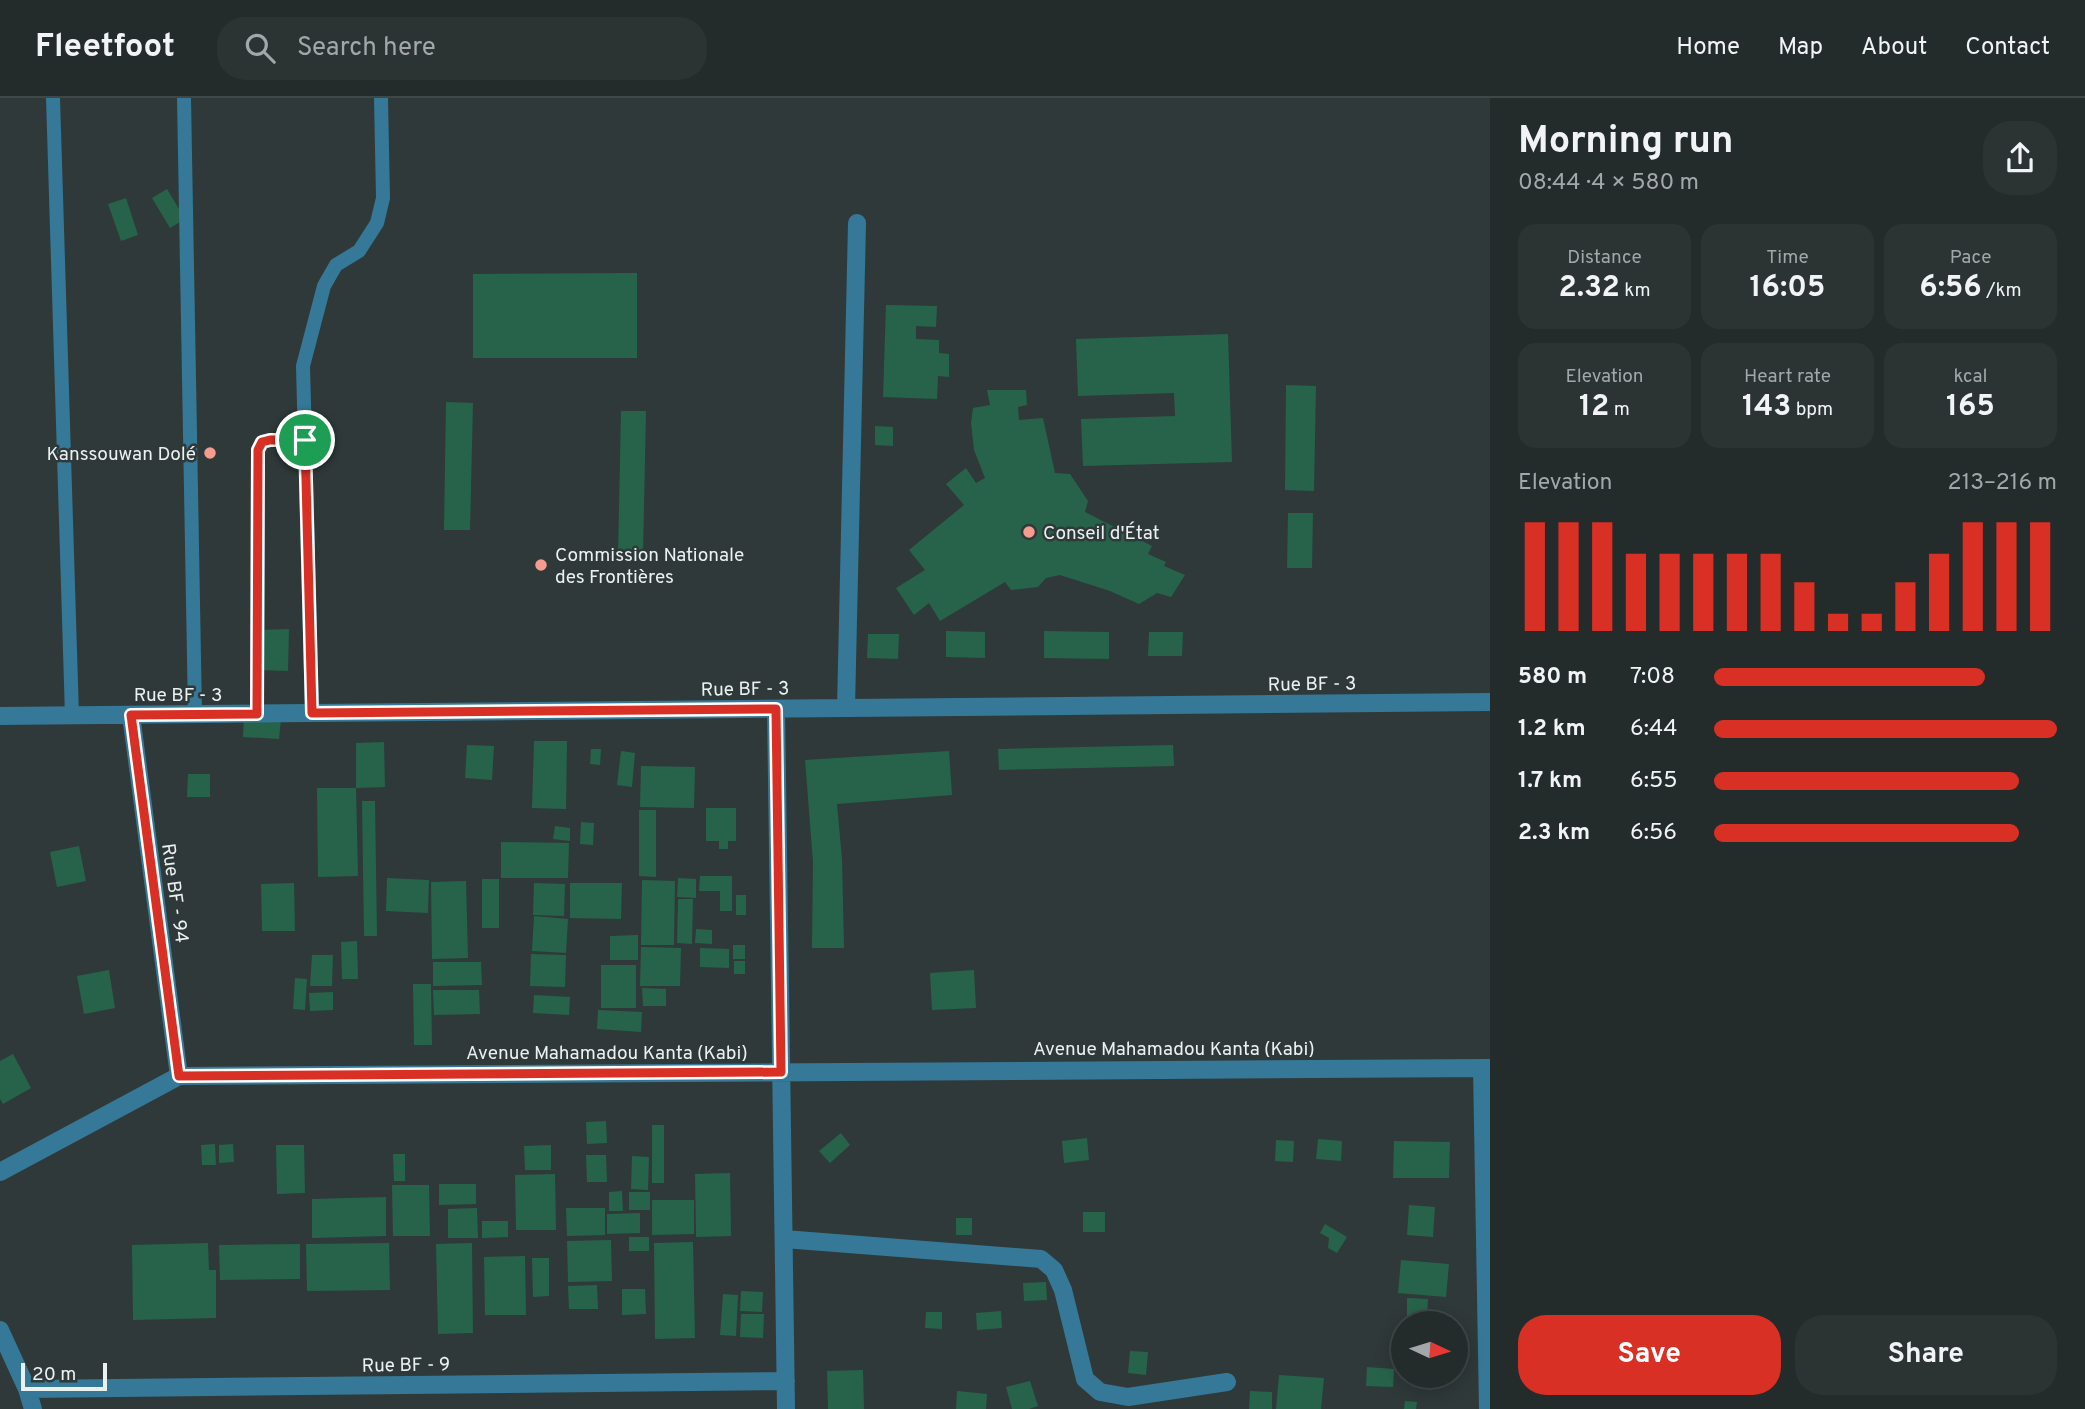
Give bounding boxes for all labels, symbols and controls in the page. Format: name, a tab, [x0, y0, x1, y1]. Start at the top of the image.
search box	[217, 17, 707, 80]
text: Fleetfoot	[35, 27, 175, 69]
icon: search	[241, 29, 279, 67]
text: Search here	[297, 32, 436, 65]
text: Home	[1676, 33, 1740, 63]
text: Map	[1778, 33, 1823, 63]
text: About	[1861, 33, 1927, 63]
text: Contact	[1965, 33, 2050, 63]
text: Morning run	[1518, 118, 1734, 167]
button: share	[1983, 121, 2057, 195]
text: 08:44 · 4 × 580 m	[1518, 169, 1699, 198]
text: Distance	[1567, 246, 1642, 270]
text: Time	[1766, 246, 1809, 270]
text: Pace	[1950, 246, 1991, 270]
text: 2.32	[1558, 270, 1620, 307]
text: 16:05	[1750, 270, 1825, 307]
text: 6:56	[1919, 270, 1982, 307]
text: km	[1620, 279, 1651, 303]
text: /km	[1982, 279, 2022, 303]
text: Elevation	[1565, 365, 1644, 389]
text: Heart rate	[1744, 365, 1831, 389]
text: kcal	[1954, 365, 1987, 389]
text: 12	[1579, 389, 1609, 426]
text: 143	[1742, 389, 1791, 426]
text: 165	[1946, 389, 1995, 426]
text: m	[1609, 398, 1630, 422]
text: bpm	[1791, 398, 1833, 422]
pin	[275, 410, 335, 470]
icon: arrive	[286, 421, 324, 459]
place label: Kanssouwan Dolé	[47, 443, 196, 467]
marker: Kanssouwan Dolé	[202, 445, 218, 461]
text: Elevation	[1518, 469, 1613, 498]
text: 213–216 m	[1948, 469, 2057, 498]
place label: Conseil d'État	[1043, 521, 1160, 546]
marker: Conseil d'État	[1021, 524, 1037, 540]
place label: Commission Nationale des Frontières	[555, 544, 744, 590]
marker: Commission Nationale des Frontières	[533, 557, 549, 573]
text: 580 m	[1518, 663, 1587, 692]
text: 7:08	[1630, 663, 1675, 692]
street label: Rue BF - 3	[1268, 672, 1357, 698]
street label: Rue BF - 3	[701, 677, 790, 703]
street label: Rue BF - 3	[134, 684, 222, 708]
text: 1.2 km	[1518, 715, 1586, 744]
text: 6:44	[1630, 715, 1677, 744]
text: 1.7 km	[1518, 767, 1582, 796]
text: 6:55	[1630, 767, 1677, 796]
text: 2.3 km	[1518, 819, 1590, 848]
text: 6:56	[1630, 819, 1677, 848]
street label: Rue BF - 94	[155, 842, 193, 945]
street label: Avenue Mahamadou Kanta (Kabi)	[1033, 1038, 1315, 1062]
street label: Avenue Mahamadou Kanta (Kabi)	[466, 1042, 748, 1066]
north arrow	[1391, 1311, 1468, 1388]
map controls	[1391, 1311, 1468, 1388]
button: Save	[1518, 1315, 1781, 1395]
button: Share	[1795, 1315, 2057, 1395]
street label: Rue BF - 9	[362, 1353, 451, 1379]
scale bar	[21, 1360, 107, 1392]
text: 20 m	[32, 1363, 76, 1387]

